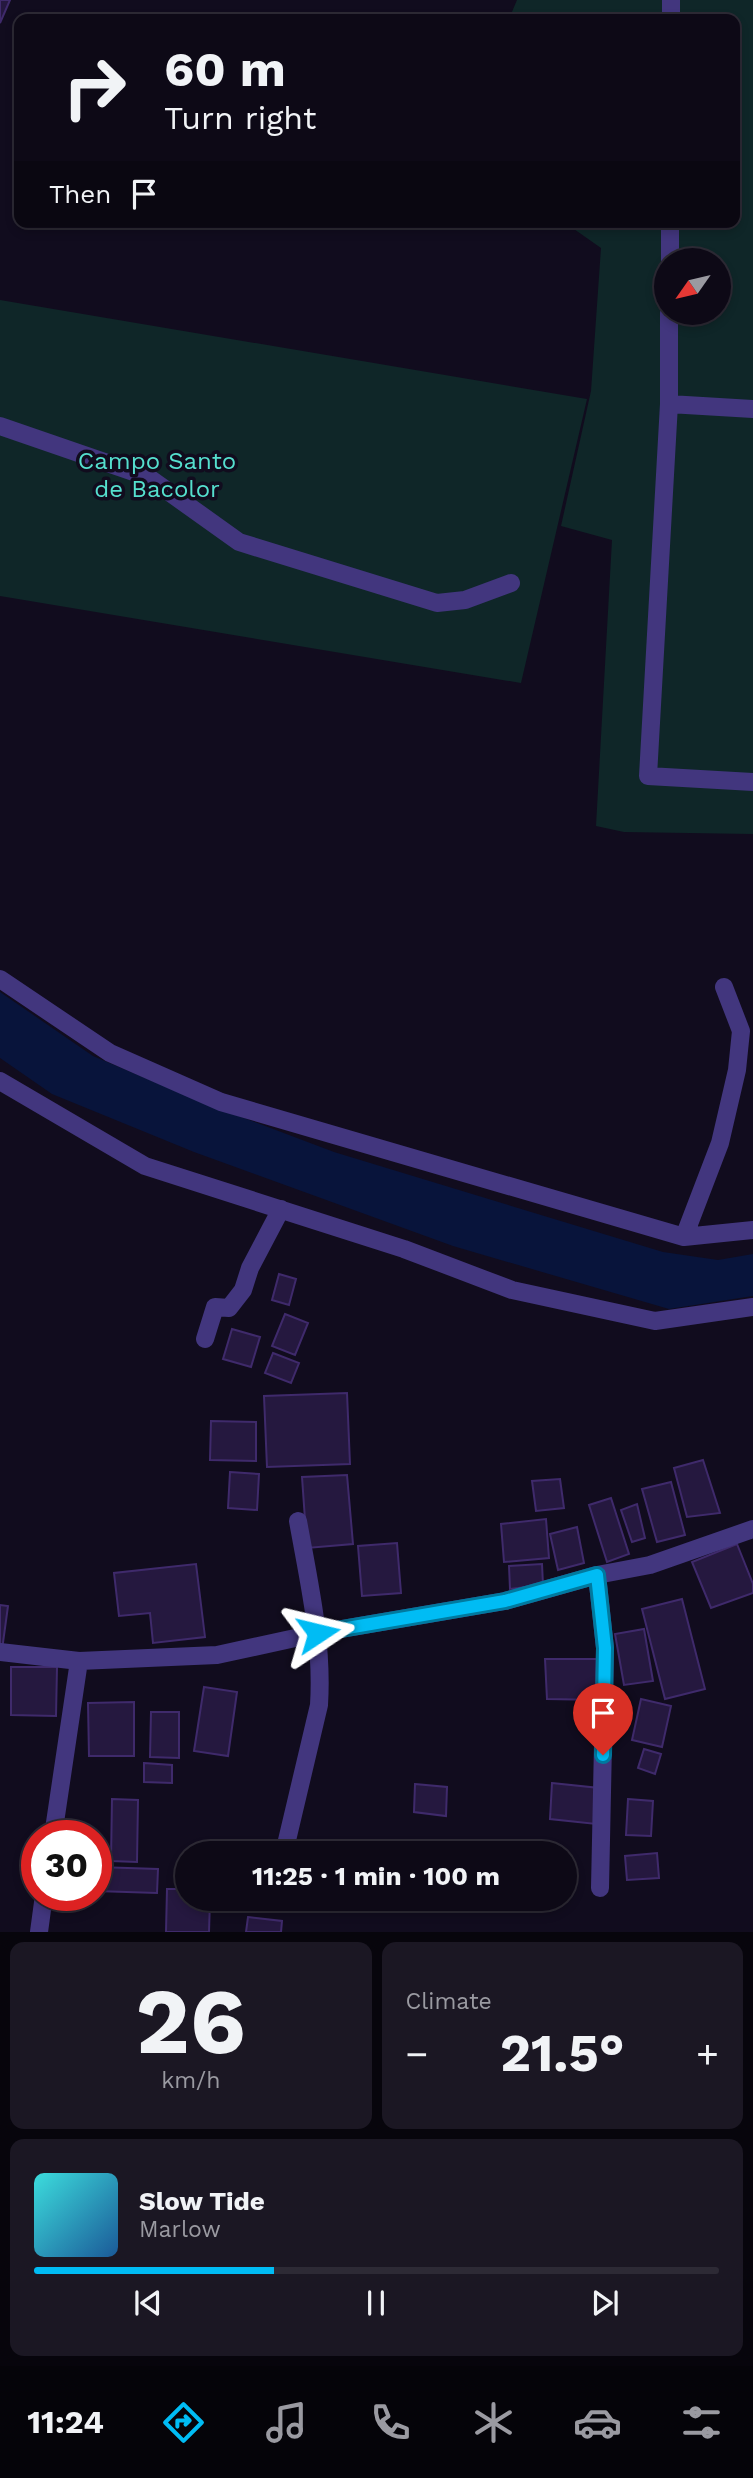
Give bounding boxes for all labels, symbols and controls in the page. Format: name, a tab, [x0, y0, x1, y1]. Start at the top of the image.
text: 60 m	[164, 40, 286, 98]
icon: right	[49, 42, 140, 133]
text: Turn right	[164, 99, 316, 137]
icon: arrive	[125, 175, 163, 213]
text: Then	[49, 179, 111, 209]
north arrow	[654, 248, 732, 326]
map controls	[654, 248, 731, 325]
park label: Campo Santo de Bacolor	[78, 447, 236, 503]
position arrow	[281, 1596, 355, 1670]
pin	[573, 1683, 633, 1755]
icon: arrive	[584, 1694, 622, 1732]
speed limit sign: 30	[21, 1820, 112, 1911]
text: 11:25 · 1 min · 100 m	[252, 1861, 500, 1891]
text: 26	[136, 1968, 246, 2075]
text: Climate	[406, 1988, 492, 2015]
text: 21.5°	[500, 2023, 625, 2084]
text: −	[406, 2032, 428, 2076]
text: +	[696, 2032, 719, 2076]
text: km/h	[161, 2067, 220, 2094]
text: Slow Tide	[139, 2186, 265, 2216]
text: Marlow	[139, 2216, 221, 2243]
icon: previous	[129, 2284, 167, 2322]
icon: pause	[357, 2284, 395, 2322]
icon: next	[586, 2284, 624, 2322]
icon: directions	[159, 2398, 208, 2447]
icon: music	[262, 2398, 311, 2447]
icon: phone	[366, 2398, 415, 2447]
icon: climate	[469, 2398, 518, 2447]
icon: car	[573, 2398, 622, 2447]
icon: filters	[677, 2398, 726, 2447]
text: 11:24	[27, 2403, 104, 2441]

